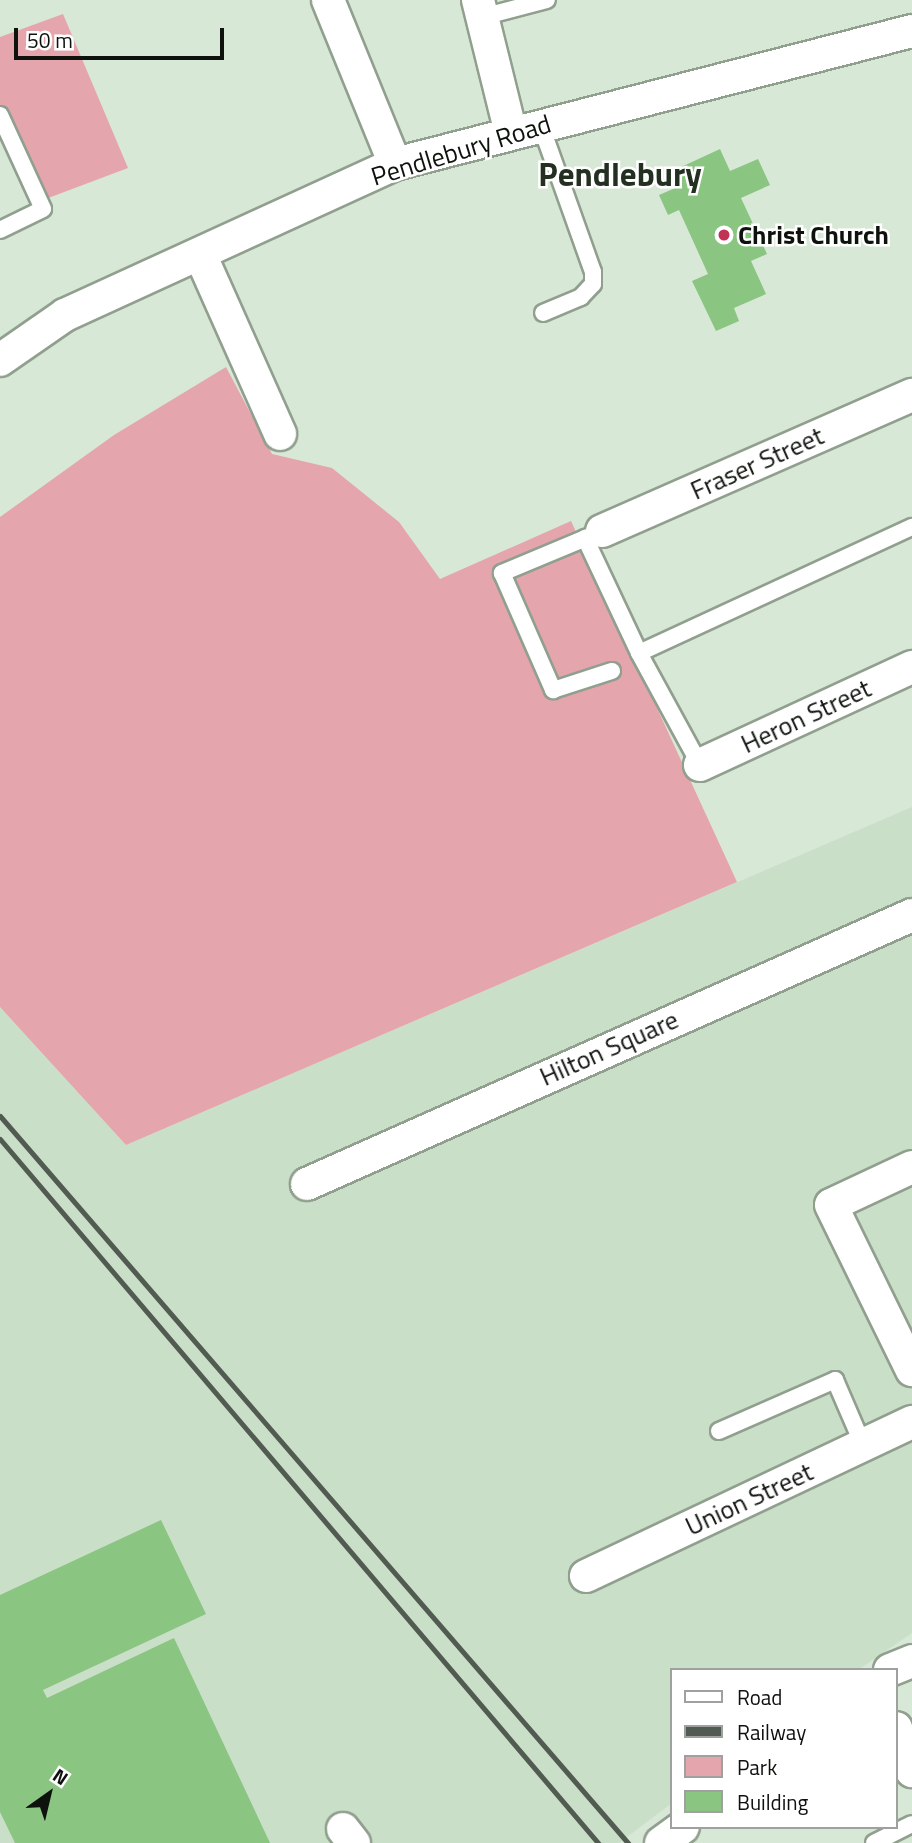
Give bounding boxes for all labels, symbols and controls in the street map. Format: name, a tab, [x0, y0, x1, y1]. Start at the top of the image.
scale bar	[18, 14, 228, 58]
text: 50 m	[27, 24, 73, 56]
street label: Pendlebury Road	[367, 108, 555, 192]
district label: Pendlebury	[538, 155, 702, 195]
place label: Christ Church	[738, 219, 889, 251]
marker: Christ Church	[716, 227, 732, 243]
street label: Fraser Street	[686, 420, 828, 506]
street label: Heron Street	[736, 672, 876, 760]
street label: Hilton Square	[535, 1004, 683, 1092]
street label: Union Street	[680, 1456, 818, 1542]
legend	[670, 1668, 898, 1829]
text: Road	[737, 1681, 782, 1713]
text: Railway	[737, 1716, 806, 1748]
text: Park	[737, 1751, 777, 1783]
north arrow	[14, 1759, 84, 1829]
text: N	[47, 1760, 75, 1792]
text: Building	[737, 1786, 808, 1818]

